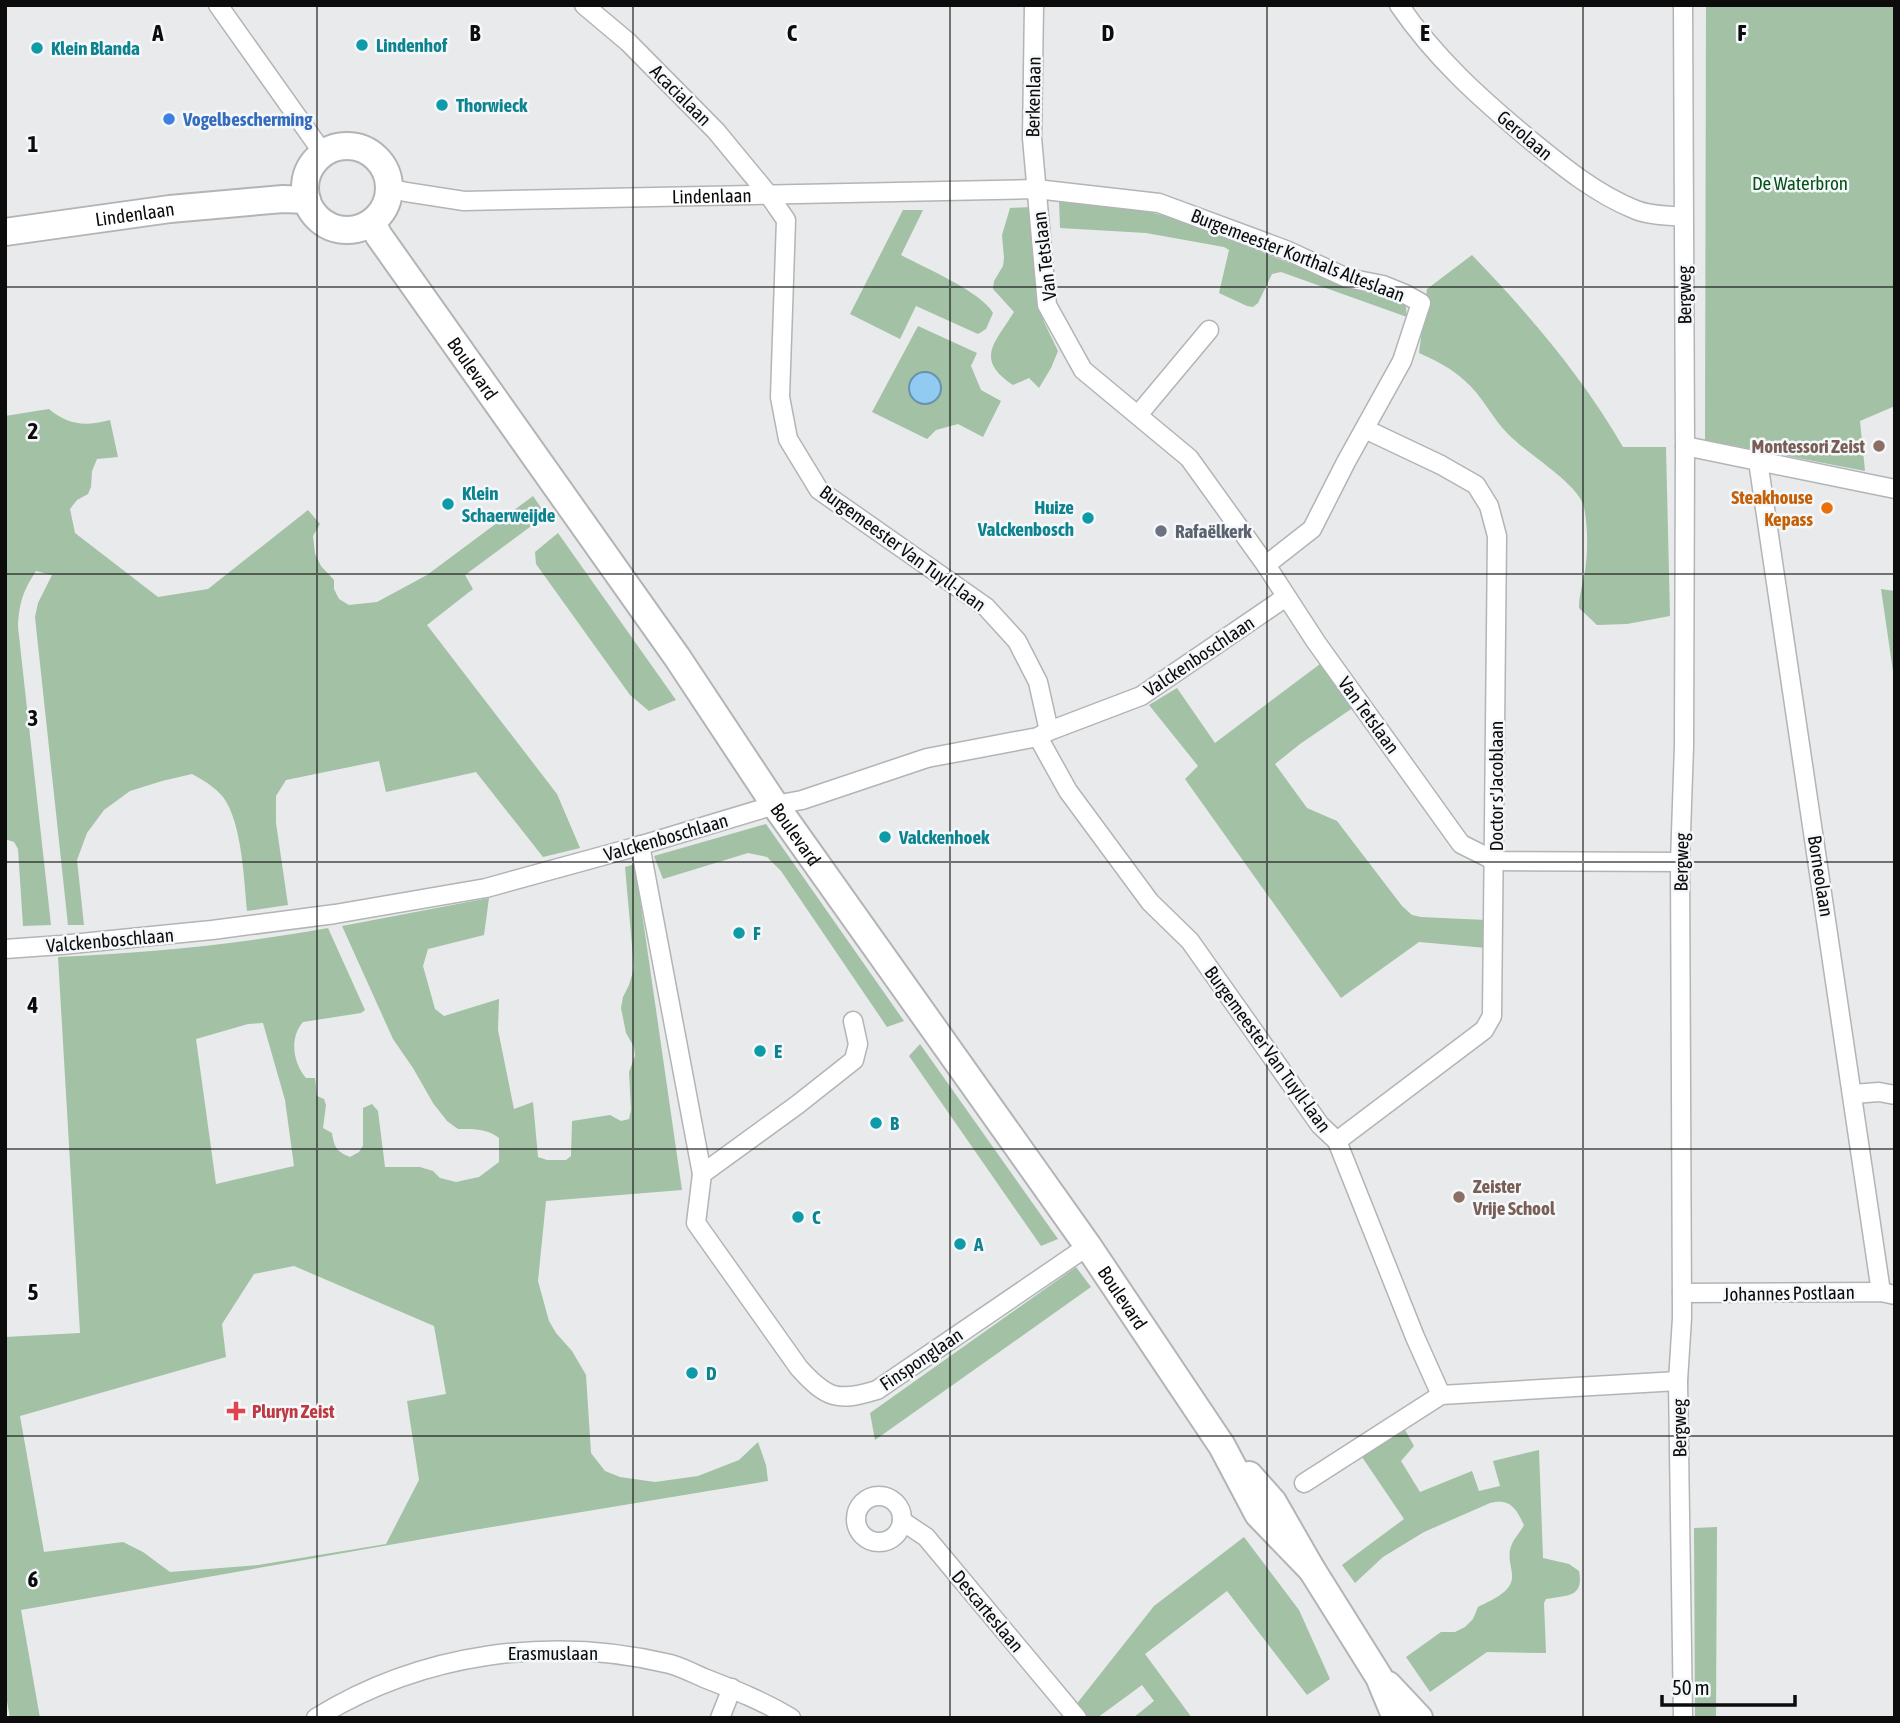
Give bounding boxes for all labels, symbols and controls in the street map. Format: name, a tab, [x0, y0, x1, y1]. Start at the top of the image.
text: A	[151, 20, 164, 46]
text: B	[470, 20, 481, 46]
text: C	[787, 20, 798, 46]
text: D	[1102, 20, 1115, 46]
text: E	[1420, 20, 1430, 46]
text: F	[1737, 20, 1747, 46]
place label: Lindenhof	[376, 34, 448, 56]
place label: Klein Blanda	[51, 37, 140, 59]
marker: Lindenhof	[354, 37, 370, 53]
marker: Klein Blanda	[29, 40, 45, 56]
street label: Berkenlaan	[1021, 56, 1045, 138]
street label: Acacialaan	[646, 60, 716, 130]
place label: Thorwieck	[456, 94, 528, 116]
marker: Thorwieck	[434, 97, 450, 113]
street label: Gerolaan	[1493, 106, 1557, 164]
place label: Vogelbescherming	[182, 108, 313, 130]
marker: Vogelbescherming	[161, 111, 177, 127]
text: 1	[28, 131, 39, 157]
park label: De Waterbron	[1752, 172, 1848, 194]
street label: Lindenlaan	[672, 184, 752, 208]
street label: Lindenlaan	[94, 198, 176, 230]
street label: Burgemeester Korthals Alteslaan	[1188, 204, 1408, 306]
street label: Van Tetslaan	[1028, 210, 1060, 302]
street label: Bergweg	[1672, 265, 1696, 325]
street label: Boulevard	[443, 333, 502, 404]
text: 2	[28, 418, 38, 444]
place label: Montessori Zeist	[1752, 435, 1866, 457]
marker: Montessori Zeist	[1871, 438, 1887, 454]
street label: Burgemeester Van Tuyll-laan	[816, 480, 990, 616]
place label: Klein Schaerweijde	[462, 482, 556, 526]
place label: Steakhouse Kepass	[1731, 486, 1813, 530]
marker: Klein Schaerweijde	[440, 496, 456, 512]
place label: Huize Valckenbosch	[977, 496, 1074, 540]
marker: Steakhouse Kepass	[1819, 500, 1835, 516]
marker: Huize Valckenbosch	[1080, 510, 1096, 526]
place label: Rafaëlkerk	[1175, 520, 1252, 542]
marker: Rafaëlkerk	[1153, 523, 1169, 539]
street label: Valckenboschlaan	[1140, 611, 1258, 701]
street label: Van Tetslaan	[1334, 672, 1404, 758]
text: 3	[28, 705, 38, 731]
street label: Doctor s'Jacoblaan	[1485, 721, 1507, 851]
street label: Boulevard	[766, 799, 825, 870]
street label: Valckenboschlaan	[601, 809, 731, 865]
place label: Valckenhoek	[898, 826, 990, 848]
marker: Valckenhoek	[877, 829, 893, 845]
street label: Bergweg	[1669, 832, 1693, 892]
street label: Borneolaan	[1804, 834, 1838, 918]
place label: F	[753, 922, 761, 944]
street label: Valckenboschlaan	[45, 923, 175, 957]
marker: F	[731, 925, 747, 941]
street label: Burgemeester Van Tuyll-laan	[1200, 962, 1336, 1136]
text: 4	[27, 992, 39, 1018]
place label: E	[774, 1040, 782, 1062]
marker: E	[752, 1043, 768, 1059]
place label: B	[890, 1112, 899, 1134]
marker: B	[868, 1115, 884, 1131]
place label: Zeister Vrije School	[1472, 1175, 1556, 1219]
marker: Zeister Vrije School	[1451, 1189, 1467, 1205]
place label: C	[812, 1206, 821, 1228]
marker: C	[790, 1209, 806, 1225]
place label: A	[973, 1233, 984, 1255]
marker: A	[952, 1236, 968, 1252]
street label: Boulevard	[1094, 1262, 1152, 1333]
text: 5	[28, 1279, 39, 1305]
street label: Johannes Postlaan	[1723, 1281, 1855, 1305]
street label: Finsponglaan	[875, 1323, 967, 1395]
place label: D	[706, 1362, 717, 1384]
marker: D	[684, 1365, 700, 1381]
street label: Bergweg	[1667, 1398, 1691, 1458]
place label: Pluryn Zeist	[252, 1400, 335, 1422]
marker: Pluryn Zeist	[226, 1401, 246, 1421]
text: 6	[28, 1566, 39, 1592]
street label: Descarteslaan	[947, 1566, 1029, 1656]
street label: Erasmuslaan	[508, 1642, 598, 1664]
scale bar	[1662, 1664, 1795, 1708]
text: 50 m	[1672, 1675, 1710, 1699]

